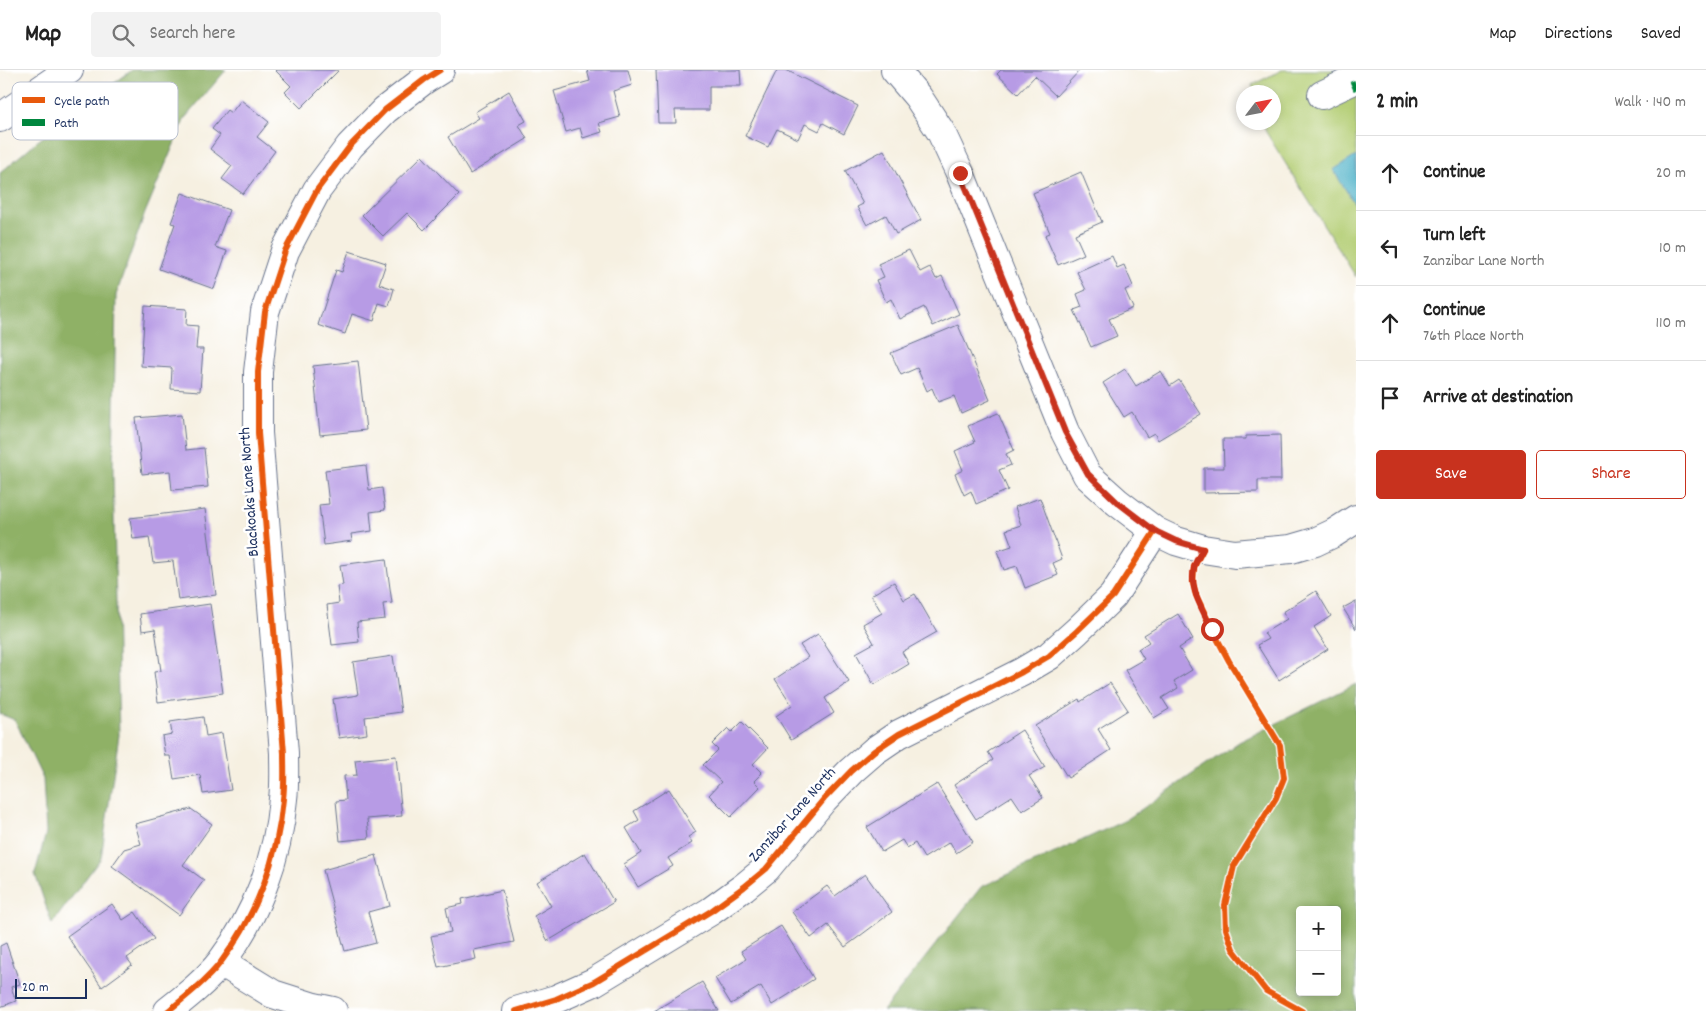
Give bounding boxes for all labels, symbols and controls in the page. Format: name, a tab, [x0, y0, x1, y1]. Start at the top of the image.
search box	[91, 12, 441, 57]
text: Map	[25, 18, 61, 52]
icon: search	[109, 21, 137, 49]
text: Search here	[149, 21, 235, 48]
text: Map	[1489, 22, 1516, 47]
text: Directions	[1544, 22, 1613, 47]
text: Saved	[1641, 22, 1681, 47]
legend	[12, 82, 178, 140]
north arrow	[1236, 85, 1281, 130]
text: 2 min	[1376, 88, 1418, 118]
text: Walk · 140 m	[1614, 91, 1686, 114]
text: Cycle path	[54, 92, 110, 112]
text: Path	[54, 114, 79, 134]
icon: ahead	[1376, 159, 1404, 187]
text: Continue	[1423, 160, 1485, 187]
route end	[949, 162, 972, 185]
text: 20 m	[1656, 162, 1686, 185]
text: Turn left	[1423, 223, 1486, 250]
icon: left	[1376, 234, 1404, 262]
text: 10 m	[1659, 237, 1686, 260]
text: Zanzibar Lane North	[1423, 250, 1544, 273]
text: Continue	[1423, 298, 1485, 325]
icon: ahead	[1376, 309, 1404, 337]
text: 110 m	[1656, 312, 1686, 335]
text: 76th Place North	[1423, 325, 1524, 348]
icon: arrive	[1376, 384, 1404, 412]
text: Arrive at destination	[1423, 385, 1573, 412]
street label: Blackoaks Lane North	[234, 426, 266, 558]
button: Save	[1376, 450, 1526, 499]
button: Share	[1536, 450, 1686, 499]
route start	[1201, 618, 1224, 641]
street label: Zanzibar Lane North	[744, 762, 842, 868]
map controls	[1296, 906, 1341, 996]
button: +	[1296, 906, 1341, 951]
button: −	[1296, 951, 1341, 996]
scale bar	[15, 976, 88, 999]
text: 20 m	[22, 978, 49, 998]

